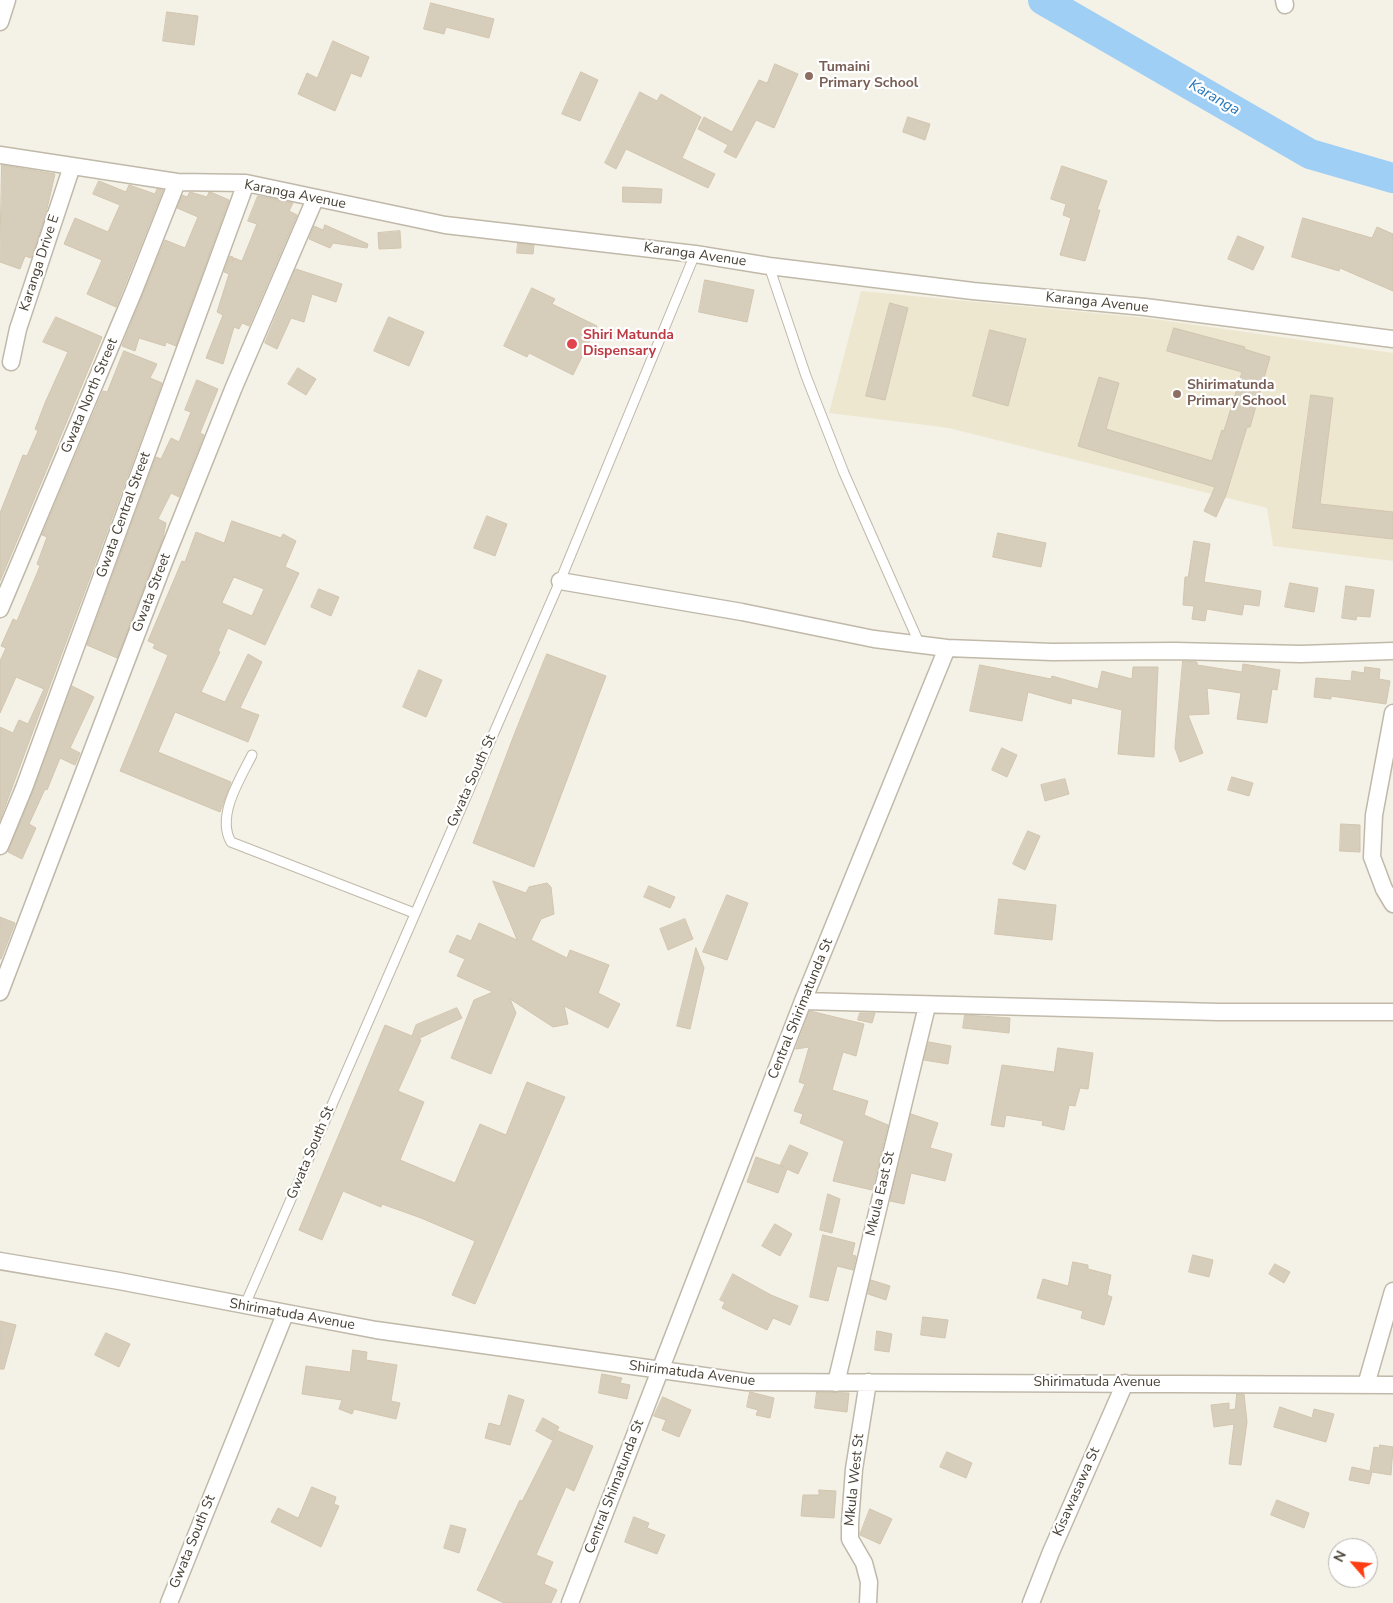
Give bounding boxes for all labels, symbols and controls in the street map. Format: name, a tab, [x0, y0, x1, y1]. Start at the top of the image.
place label: Tumaini Primary School	[819, 60, 918, 92]
marker: Tumaini Primary School	[803, 70, 815, 82]
water label: Karanga	[1185, 76, 1243, 120]
street label: Karanga Avenue	[243, 177, 347, 213]
street label: Karanga Drive E	[16, 213, 64, 313]
street label: Karanga Avenue	[643, 239, 747, 271]
street label: Karanga Avenue	[1045, 289, 1149, 317]
place label: Shiri Matunda Dispensary	[583, 328, 674, 361]
street label: Gwata North Street	[58, 336, 122, 456]
marker: Shiri Matunda Dispensary	[565, 337, 579, 351]
place label: Shirimatunda Primary School	[1187, 378, 1286, 411]
marker: Shirimatunda Primary School	[1171, 388, 1183, 400]
street label: Gwata Central Street	[93, 450, 155, 580]
street label: Gwata Street	[129, 551, 175, 635]
street label: Gwata South St	[444, 732, 500, 830]
street label: Central Shirimatunda St	[765, 936, 837, 1082]
street label: Gwata South St	[284, 1104, 338, 1202]
street label: Mkula East St	[863, 1150, 899, 1238]
street label: Shirimatuda Avenue	[228, 1296, 356, 1334]
street label: Shirimatuda Avenue	[628, 1358, 756, 1390]
street label: Shirimatuda Avenue	[1033, 1375, 1161, 1391]
street label: Central Shimatunda St	[582, 1418, 648, 1556]
street label: Mkula West St	[842, 1433, 868, 1527]
street label: Kisawasawa St	[1050, 1445, 1104, 1539]
street label: Gwata South St	[167, 1493, 219, 1591]
north arrow	[1328, 1538, 1378, 1588]
text: N	[1329, 1547, 1351, 1565]

